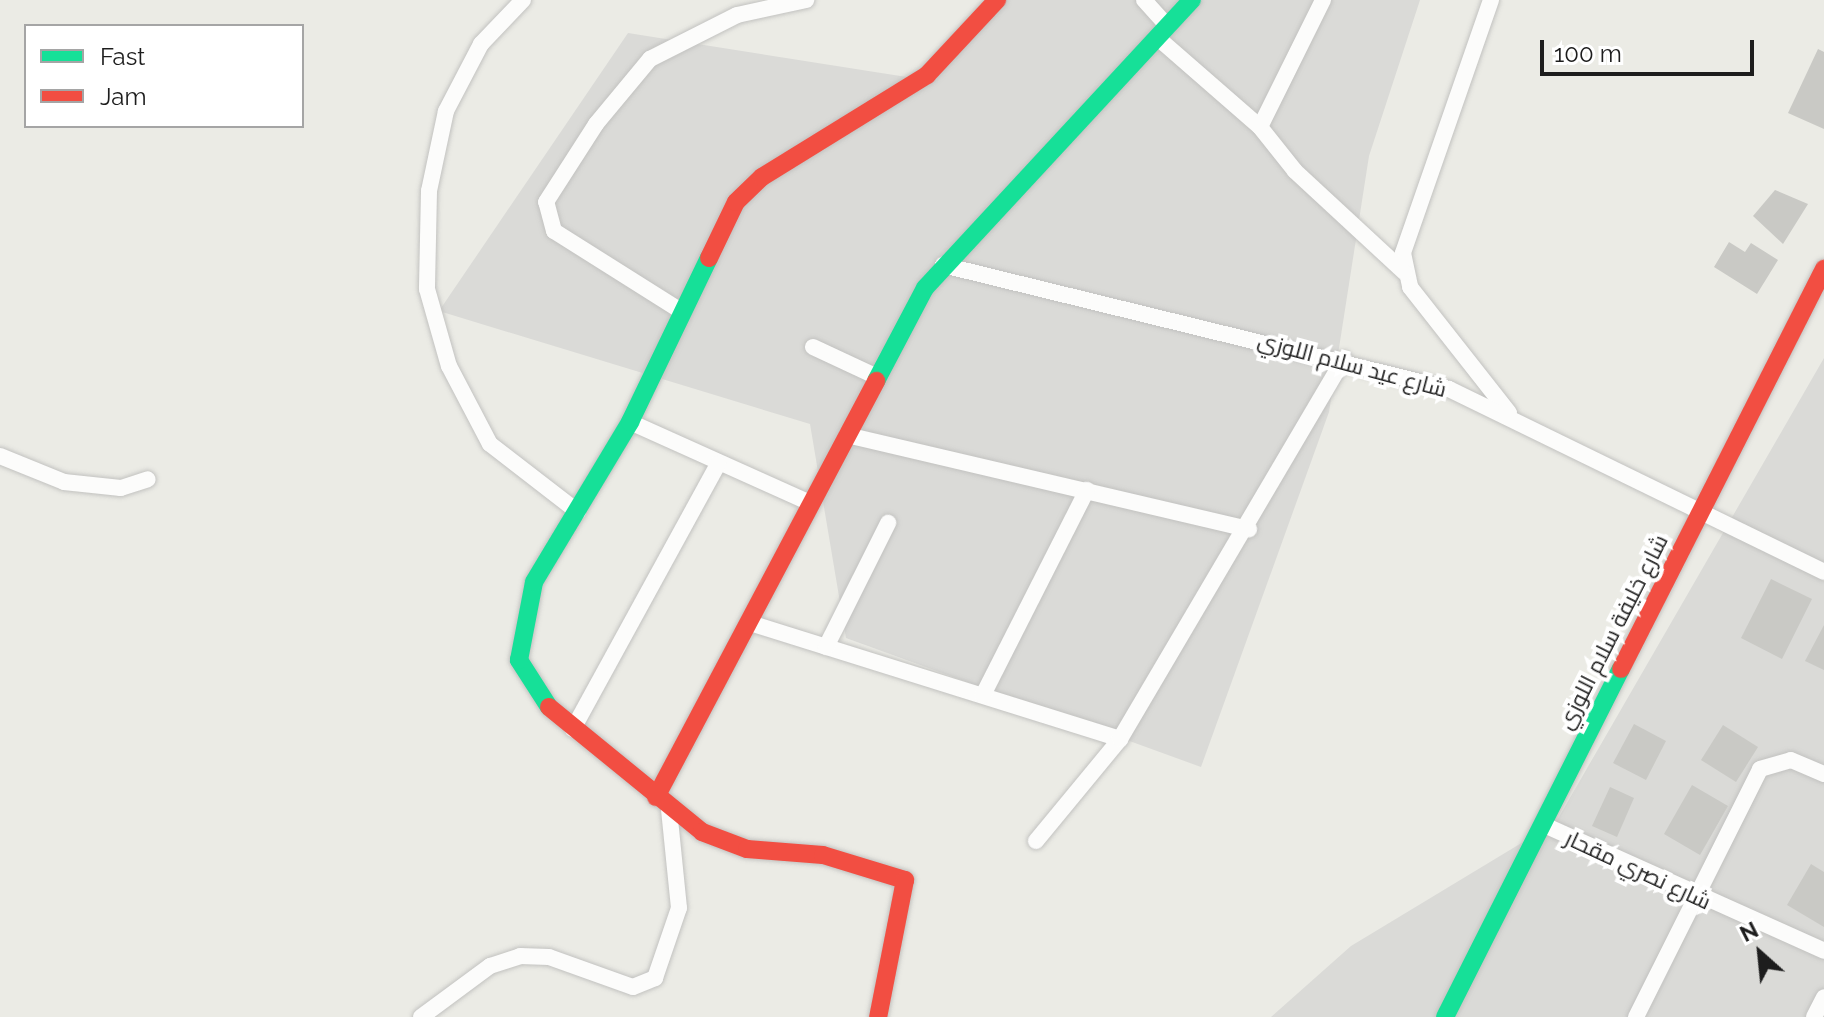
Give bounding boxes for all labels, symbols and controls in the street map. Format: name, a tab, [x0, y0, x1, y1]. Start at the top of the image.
legend	[24, 24, 304, 128]
scale bar	[1544, 24, 1758, 74]
text: 100 m	[1554, 39, 1622, 68]
text: Fast	[100, 42, 145, 71]
text: Jam	[100, 82, 146, 111]
street label: شارع عيد سلام اللوزي	[1255, 327, 1449, 403]
street label: شارع خليفة سلام اللوزي	[1552, 530, 1674, 734]
street label: شارع نصري مقحار	[1561, 825, 1715, 915]
north arrow	[1720, 913, 1800, 993]
text: N	[1736, 916, 1762, 947]

